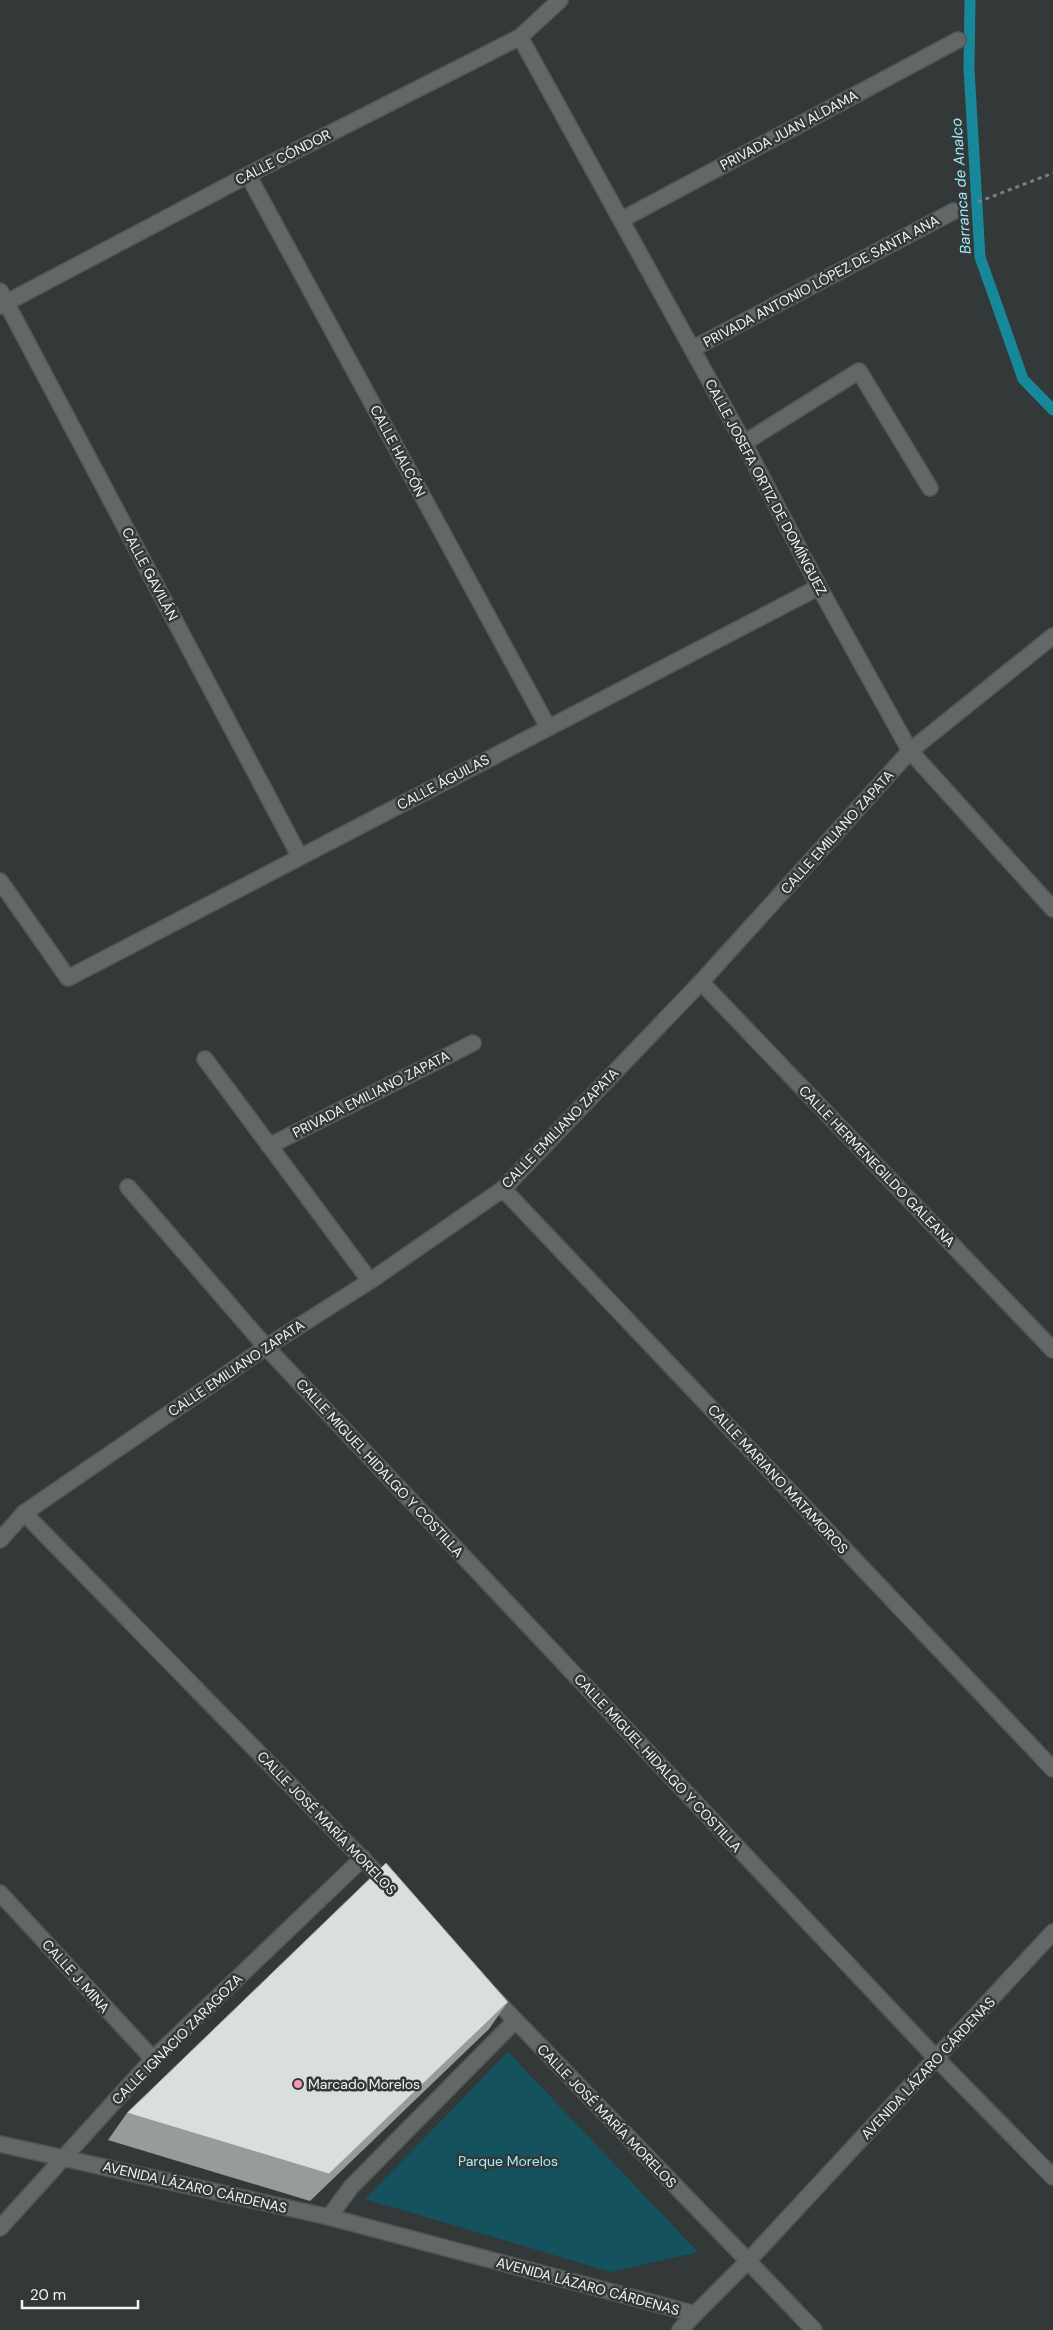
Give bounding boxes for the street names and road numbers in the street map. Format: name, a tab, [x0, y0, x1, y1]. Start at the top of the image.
street label: PRIVADA JUAN ALDAMA	[717, 86, 861, 174]
street label: CALLE CÓNDOR	[232, 125, 334, 189]
street label: PRIVADA ANTONIO LÓPEZ DE SANTA ANA	[700, 211, 942, 351]
street label: CALLE JOSEFA ORTIZ DE DOMÍNGUEZ	[701, 376, 831, 598]
street label: CALLE HALCÓN	[366, 402, 430, 500]
street label: CALLE GAVILÁN	[118, 524, 182, 624]
street label: CALLE ÁGUILAS	[394, 750, 492, 814]
street label: CALLE EMILIANO ZAPATA	[777, 766, 897, 898]
street label: PRIVADA EMILIANO ZAPATA	[289, 1046, 453, 1142]
street label: CALLE EMILIANO ZAPATA	[498, 1064, 622, 1192]
street label: CALLE HERMENEGILDO GALEANA	[795, 1082, 959, 1250]
street label: CALLE EMILIANO ZAPATA	[164, 1316, 308, 1420]
street label: CALLE MIGUEL HIDALGO Y COSTILLA	[292, 1375, 468, 1561]
street label: CALLE MARIANO MATAMOROS	[704, 1401, 852, 1557]
street label: CALLE MIGUEL HIDALGO Y COSTILLA	[570, 1670, 746, 1856]
street label: CALLE JOSÉ MARÍA MORELOS	[253, 1747, 401, 1899]
street label: CALLE J. MINA	[38, 1936, 114, 2016]
street label: CALLE IGNACIO ZARAGOZA	[108, 1970, 246, 2108]
street label: AVENIDA LÁZARO CÁRDENAS	[857, 1993, 999, 2143]
street label: CALLE JOSÉ MARÍA MORELOS	[533, 2040, 681, 2192]
street label: AVENIDA LÁZARO CÁRDENAS	[101, 2157, 289, 2217]
street label: AVENIDA LÁZARO CÁRDENAS	[495, 2253, 681, 2319]

